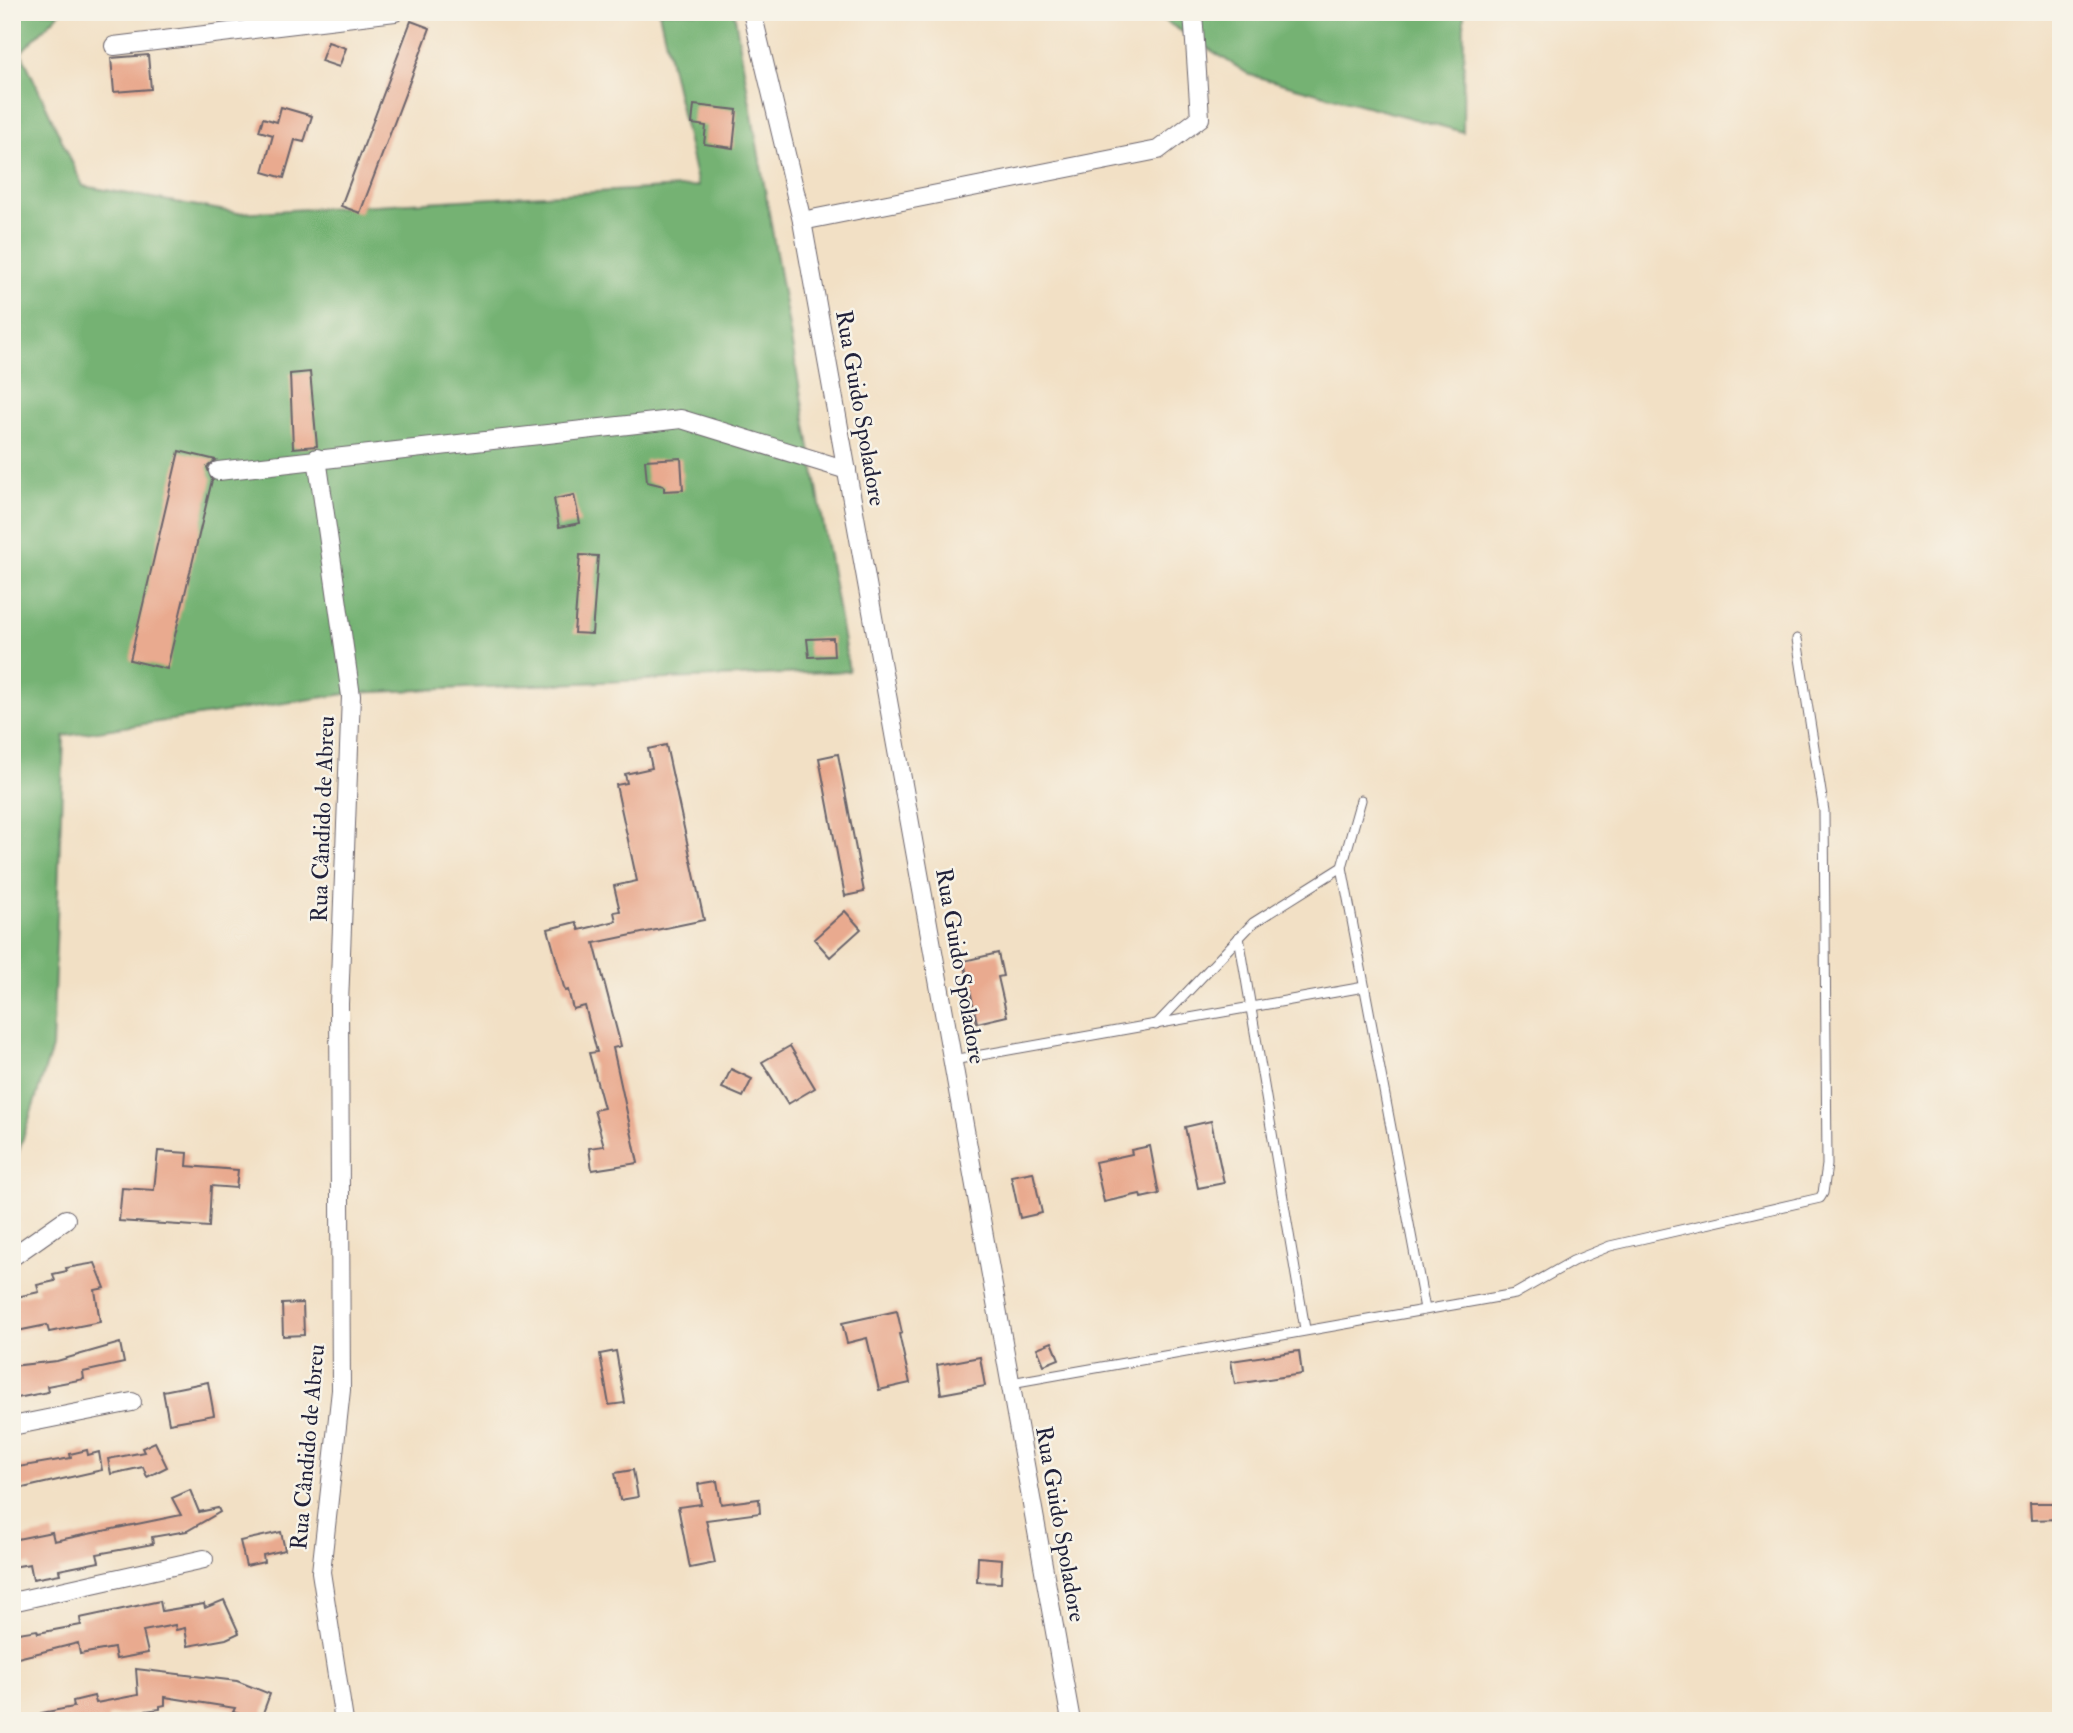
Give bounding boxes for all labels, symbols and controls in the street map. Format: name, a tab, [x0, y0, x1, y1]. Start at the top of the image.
street label: Rua Guido Spoladore	[828, 308, 892, 509]
street label: Rua Cândido de Abreu	[304, 715, 341, 923]
street label: Rua Guido Spoladore	[928, 866, 992, 1067]
street label: Rua Cândido de Abreu	[284, 1343, 331, 1551]
street label: Rua Guido Spoladore	[1028, 1424, 1092, 1625]

